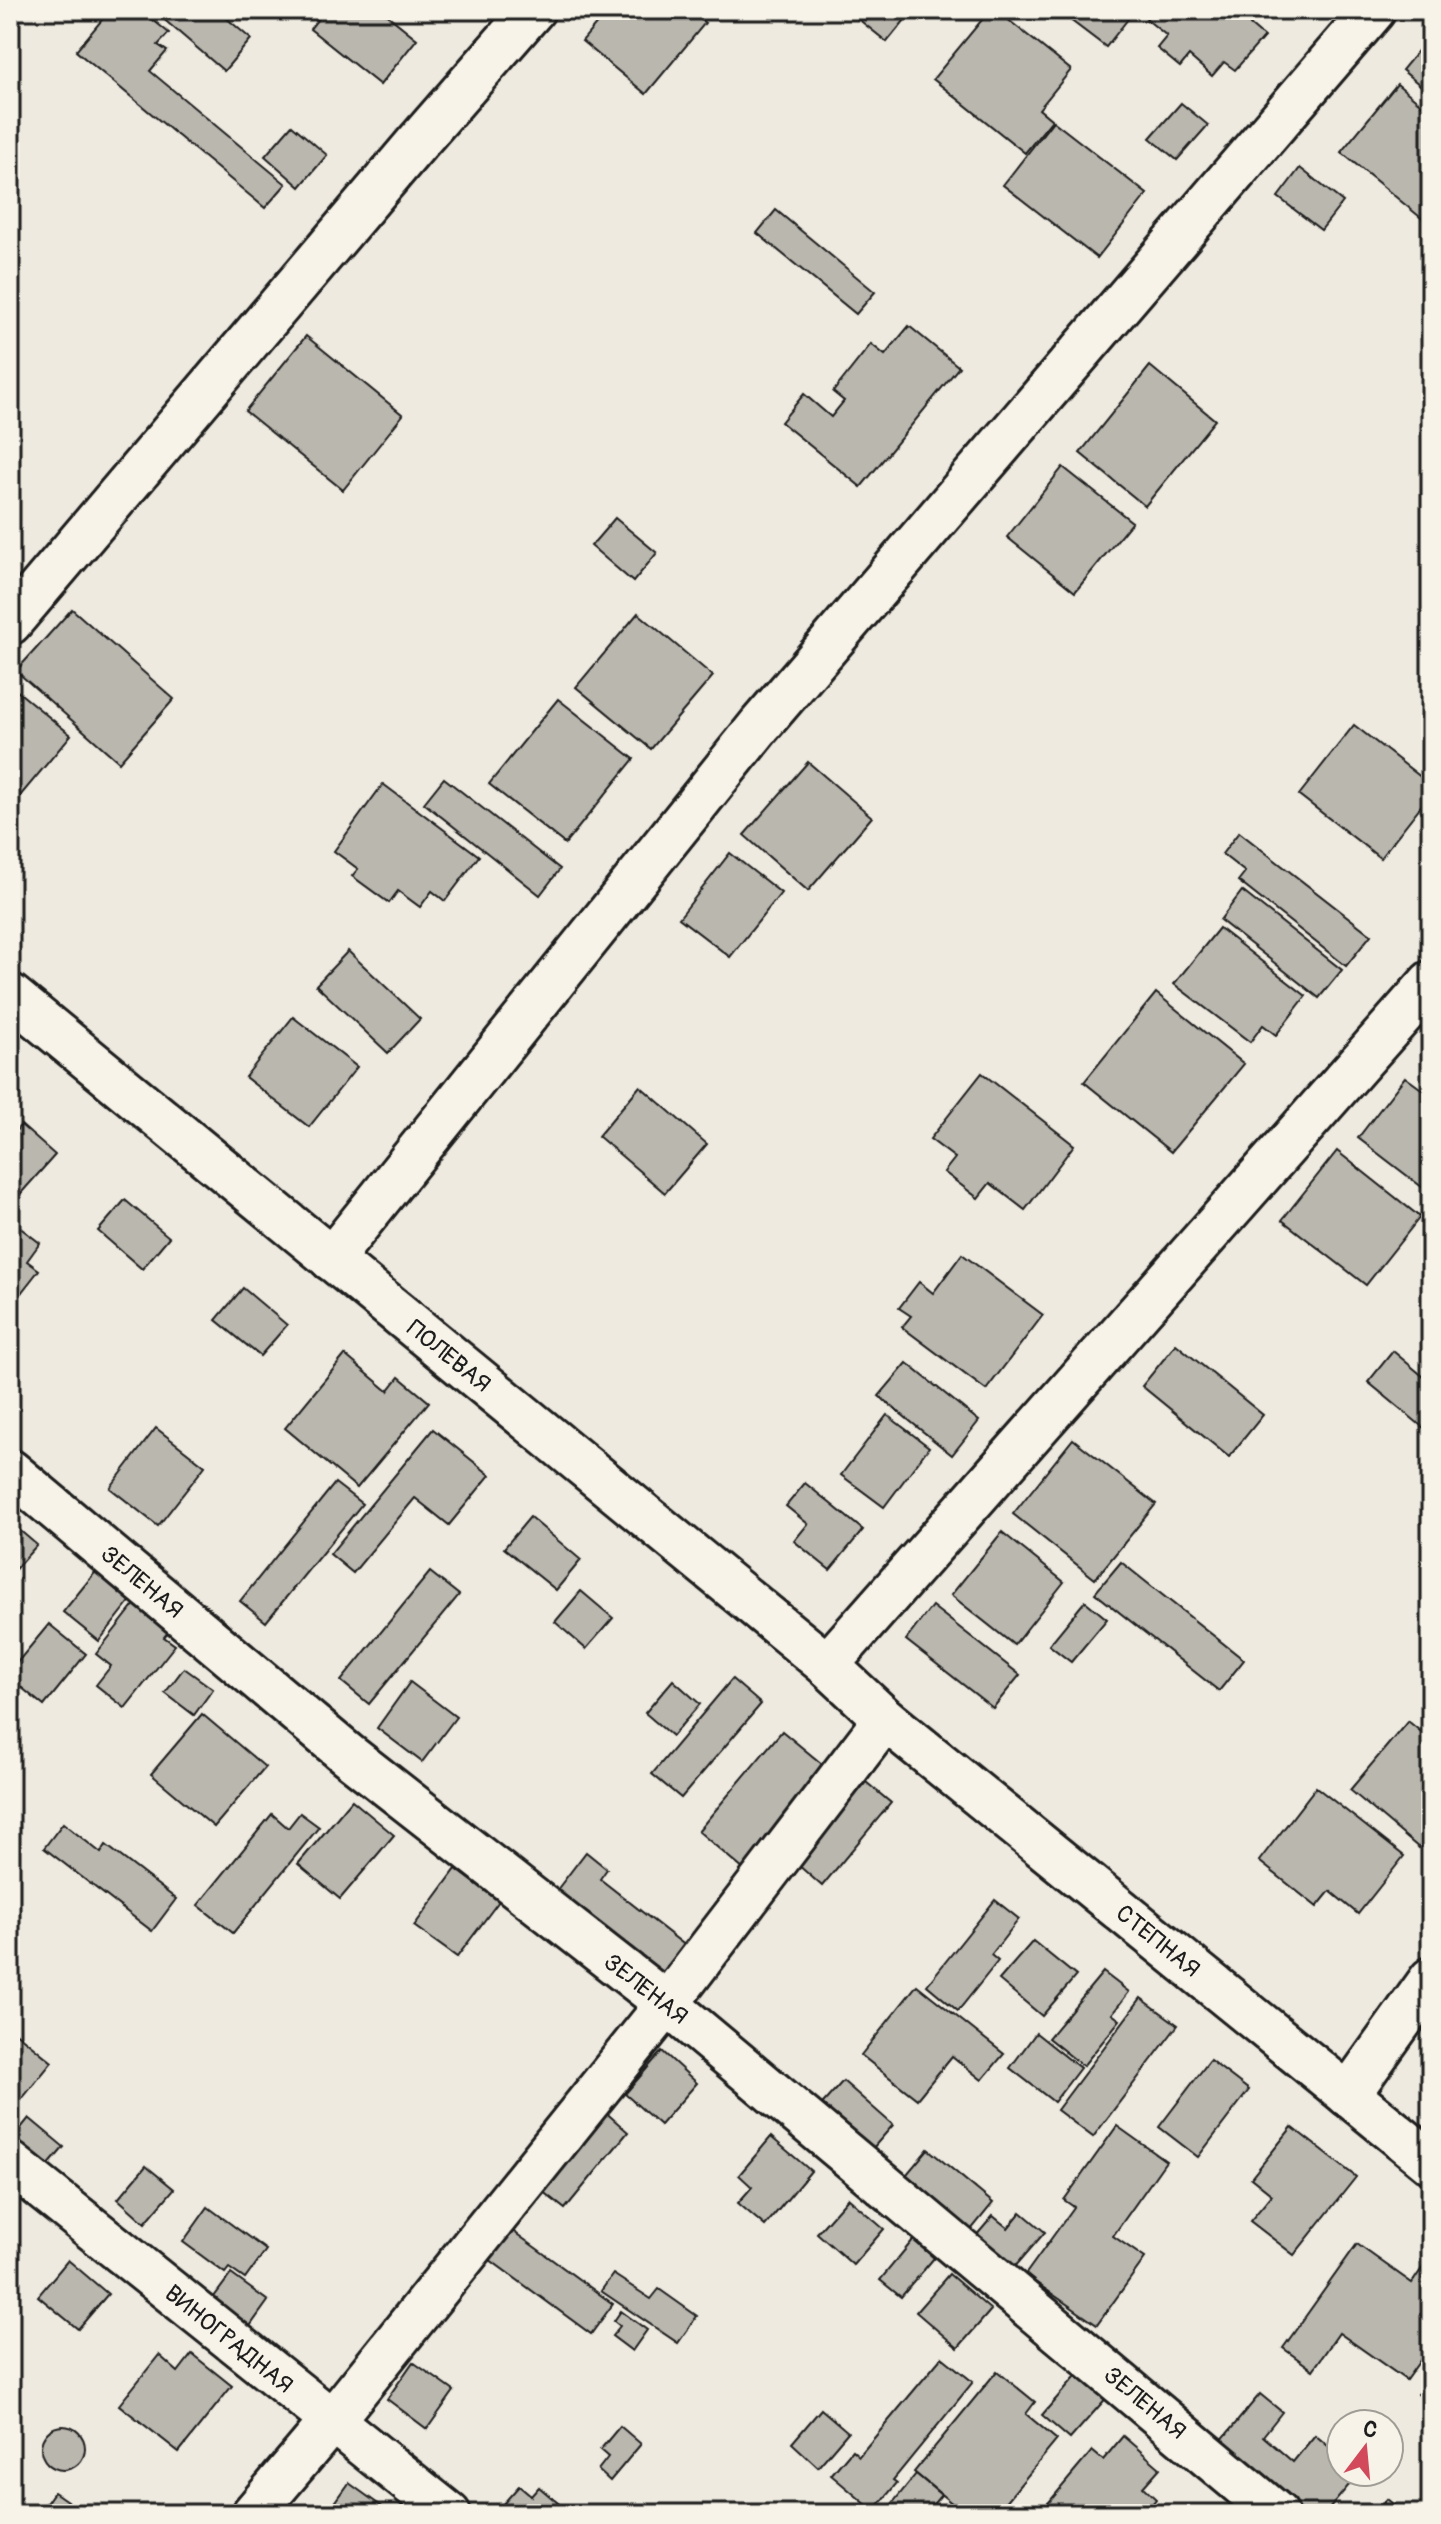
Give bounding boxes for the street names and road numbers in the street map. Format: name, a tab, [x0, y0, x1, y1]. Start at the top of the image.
street label: ПОЛЕВАЯ	[401, 1314, 497, 1399]
street label: ЗЕЛЕНАЯ	[95, 1540, 189, 1625]
street label: СТЕПНАЯ	[1110, 1899, 1206, 1984]
street label: ЗЕЛЕНАЯ	[598, 1948, 693, 2031]
street label: ВИНОГРАДНАЯ	[159, 2279, 299, 2400]
street label: ЗЕЛЕНАЯ	[1098, 2361, 1192, 2446]

